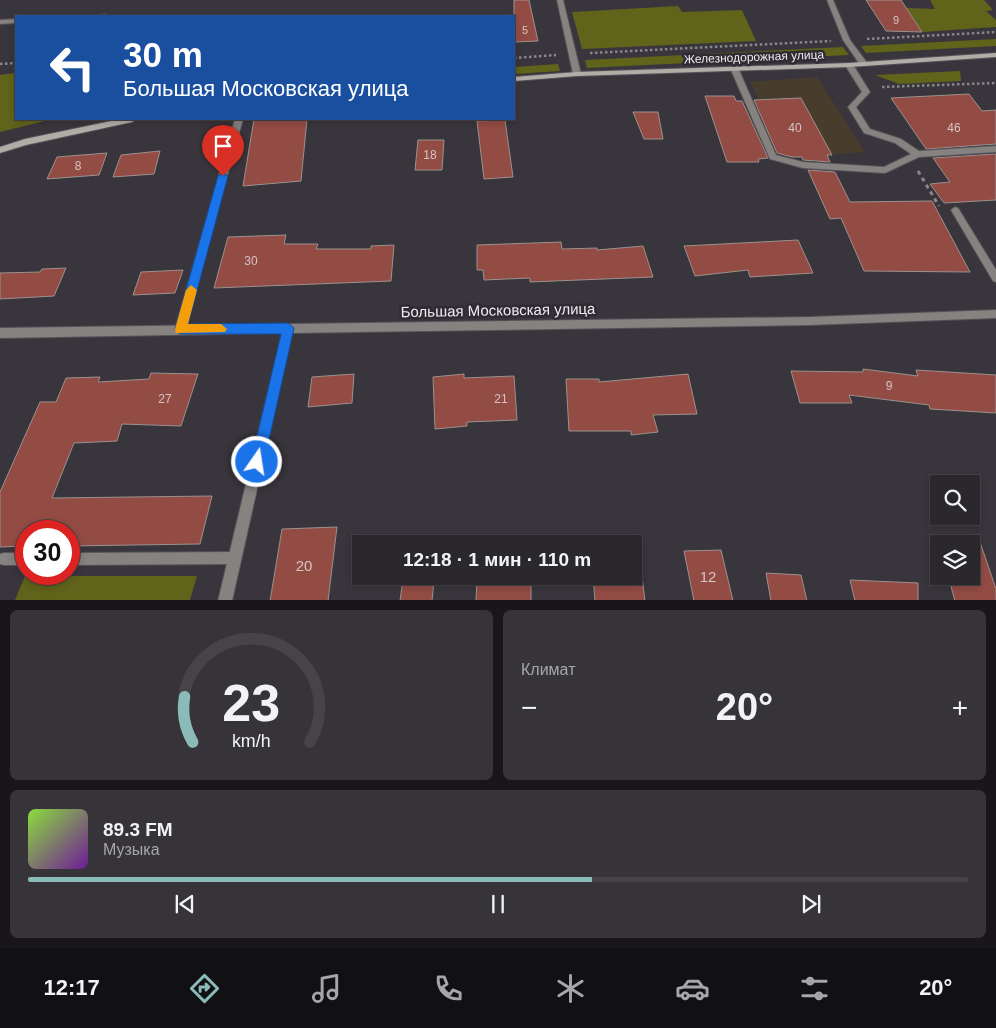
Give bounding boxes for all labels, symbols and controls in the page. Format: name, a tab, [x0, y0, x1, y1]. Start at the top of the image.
house number: 9	[893, 14, 899, 26]
house number: 5	[522, 24, 528, 36]
icon: left	[40, 35, 105, 100]
text: 30 m	[123, 35, 203, 74]
street label: Железнодорожная улица	[684, 48, 825, 66]
text: Большая Московская улица	[123, 76, 409, 101]
house number: 40	[788, 121, 802, 135]
house number: 46	[947, 121, 961, 135]
pin	[202, 125, 244, 176]
icon: arrive	[209, 132, 237, 160]
house number: 18	[423, 148, 437, 162]
house number: 8	[75, 159, 82, 173]
house number: 30	[244, 254, 258, 268]
street label: Большая Московская улица	[400, 300, 596, 320]
house number: 9	[886, 379, 893, 393]
house number: 27	[158, 392, 172, 406]
house number: 21	[494, 392, 508, 406]
position arrow	[230, 435, 282, 487]
map controls	[930, 475, 980, 585]
button: search	[930, 475, 980, 525]
speed limit sign: 30	[15, 520, 80, 585]
button: layers	[930, 535, 980, 585]
text: 12:18 · 1 мин · 110 m	[403, 549, 591, 570]
house number: 20	[296, 557, 312, 574]
house number: 12	[700, 568, 716, 585]
text: Климат	[521, 661, 575, 678]
text: 23	[223, 674, 280, 732]
text: 20°	[716, 686, 773, 728]
text: −	[521, 692, 537, 723]
text: +	[952, 692, 968, 723]
text: km/h	[232, 731, 271, 751]
text: 89.3 FM	[103, 819, 173, 840]
text: Музыка	[103, 841, 160, 858]
icon: previous	[171, 890, 199, 918]
icon: pause	[484, 890, 512, 918]
icon: next	[797, 890, 825, 918]
icon: directions	[187, 971, 222, 1006]
icon: music	[309, 971, 344, 1006]
icon: phone	[431, 971, 466, 1006]
icon: climate	[553, 971, 588, 1006]
icon: car	[675, 971, 710, 1006]
icon: filters	[797, 971, 832, 1006]
text: 12:17	[44, 975, 100, 1000]
text: 20°	[919, 975, 952, 1000]

